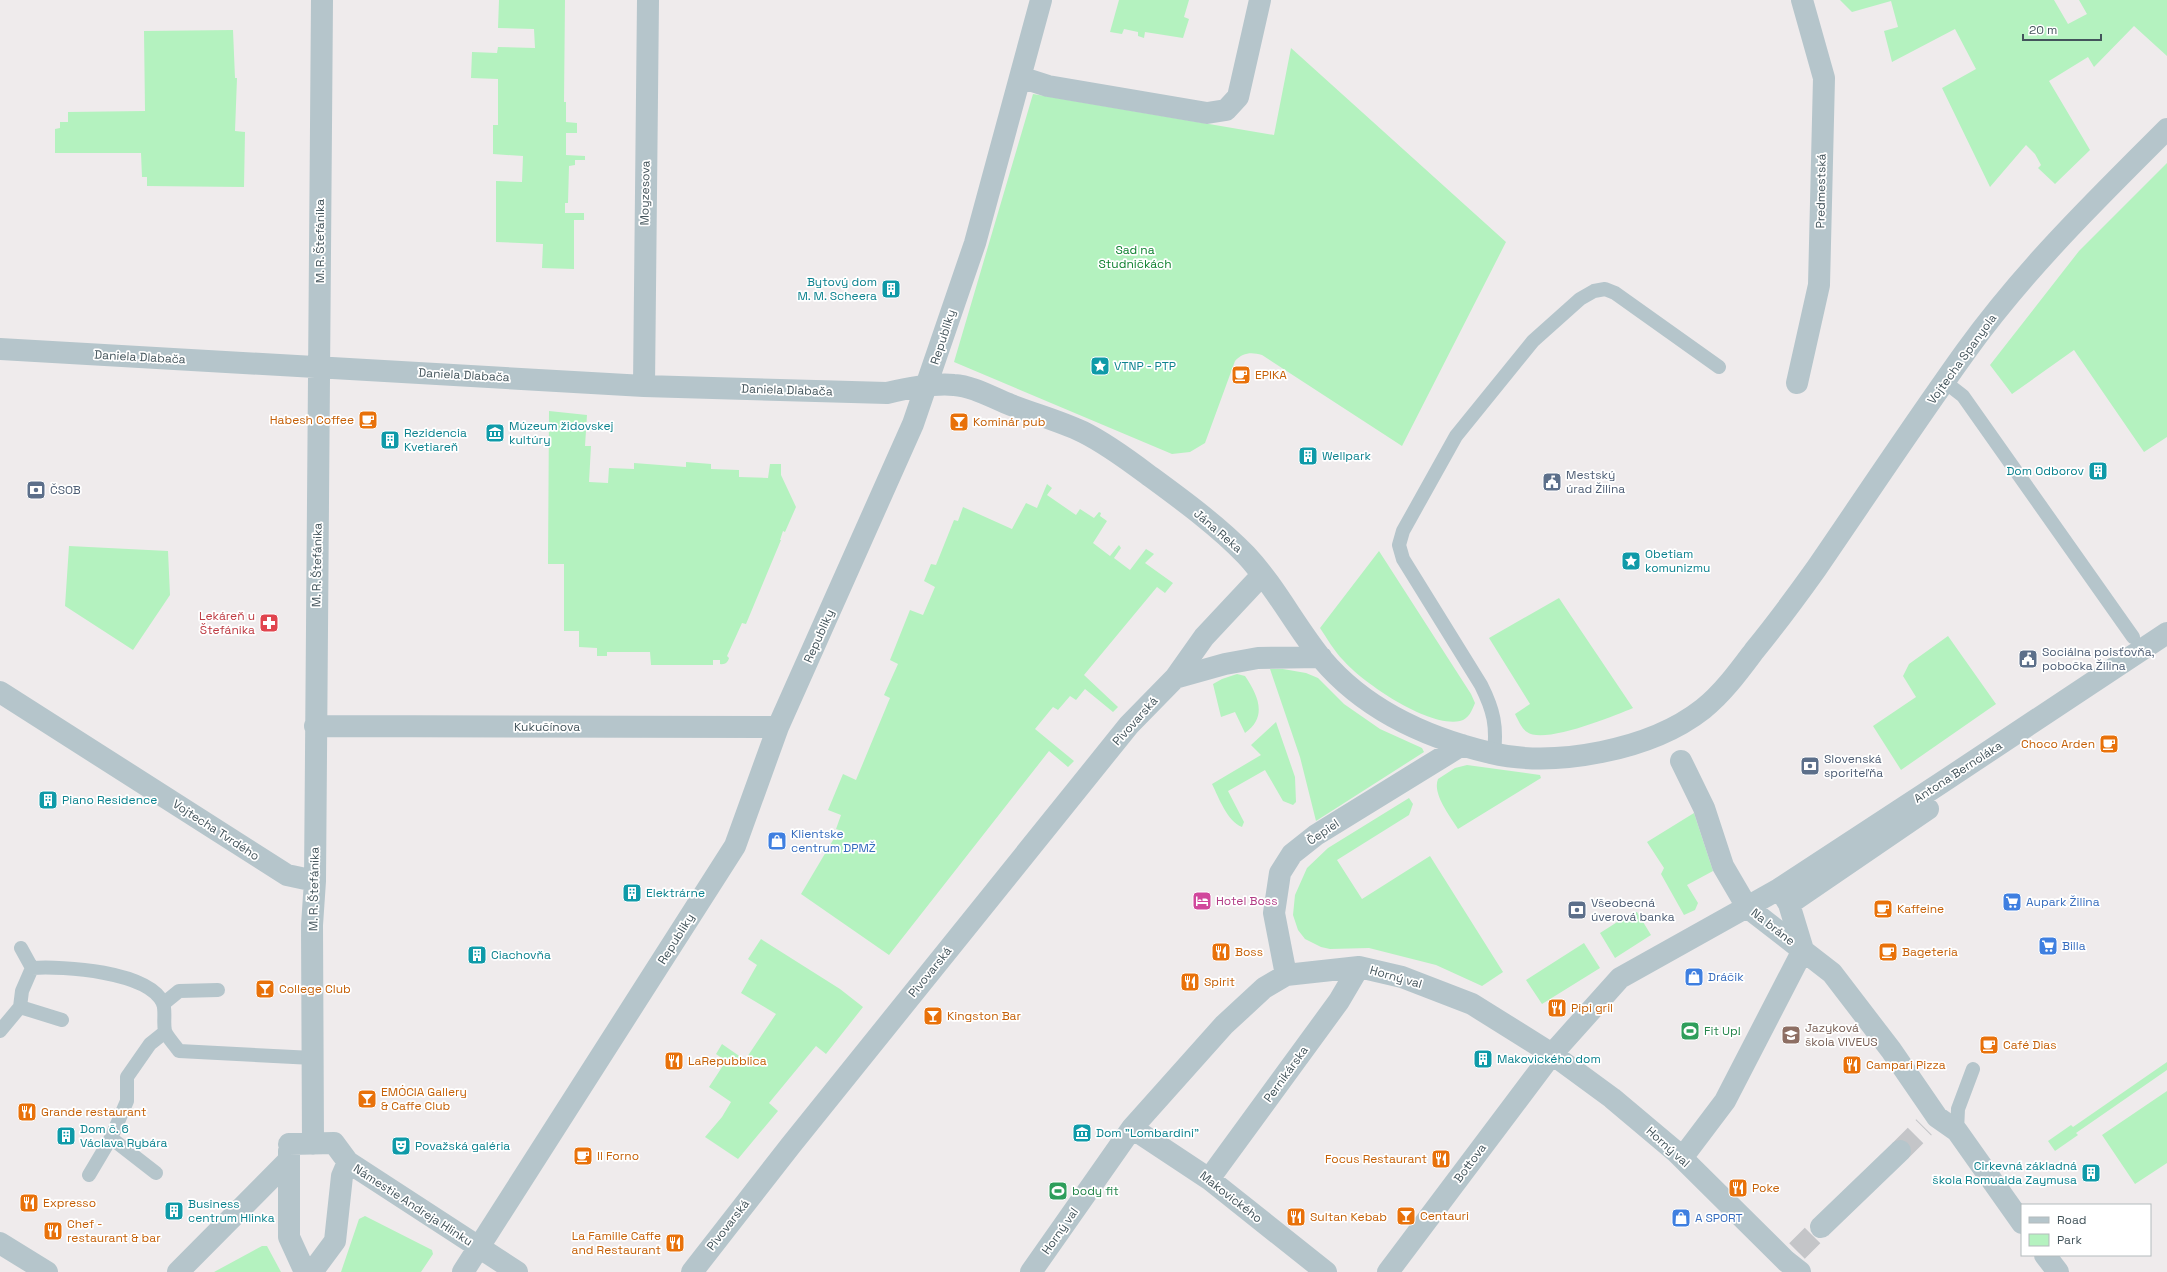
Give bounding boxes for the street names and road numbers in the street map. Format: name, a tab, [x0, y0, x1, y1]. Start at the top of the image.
street label: Predmestská	[1812, 153, 1830, 229]
street label: Moyzesova	[636, 160, 654, 226]
street label: M. R. Štefánika	[312, 199, 328, 283]
street label: Republiky	[927, 307, 959, 367]
street label: Vojtecha Spanyola	[1924, 310, 2000, 407]
street label: Daniela Dlabača	[94, 347, 186, 367]
street label: Daniela Dlabača	[418, 365, 510, 385]
street label: Daniela Dlabača	[741, 380, 833, 400]
street label: Jána Reka	[1190, 506, 1246, 556]
street label: M. R. Štefánika	[308, 523, 326, 607]
street label: Republiky	[800, 607, 838, 665]
street label: Pivovarská	[1109, 693, 1161, 749]
street label: Kukučínova	[514, 719, 580, 735]
street label: Antona Bernoláka	[1911, 737, 2005, 807]
street label: Vojtecha Tvrdého	[169, 796, 263, 864]
street label: Čepiel	[1304, 815, 1342, 849]
street label: M. R. Štefánika	[305, 847, 323, 931]
street label: Na bráne	[1748, 905, 1798, 949]
street label: Republiky	[654, 911, 698, 967]
street label: Pivovarská	[905, 943, 955, 1001]
street label: Horný val	[1368, 962, 1424, 992]
street label: Pernikárska	[1260, 1042, 1312, 1105]
street label: Horný val	[1643, 1123, 1693, 1171]
street label: Bottova	[1450, 1140, 1490, 1186]
street label: Námestie Andreja Hlinku	[350, 1160, 476, 1250]
street label: Makovického	[1196, 1168, 1266, 1226]
street label: Pivovarská	[703, 1196, 753, 1254]
street label: Horný val	[1038, 1204, 1082, 1258]

